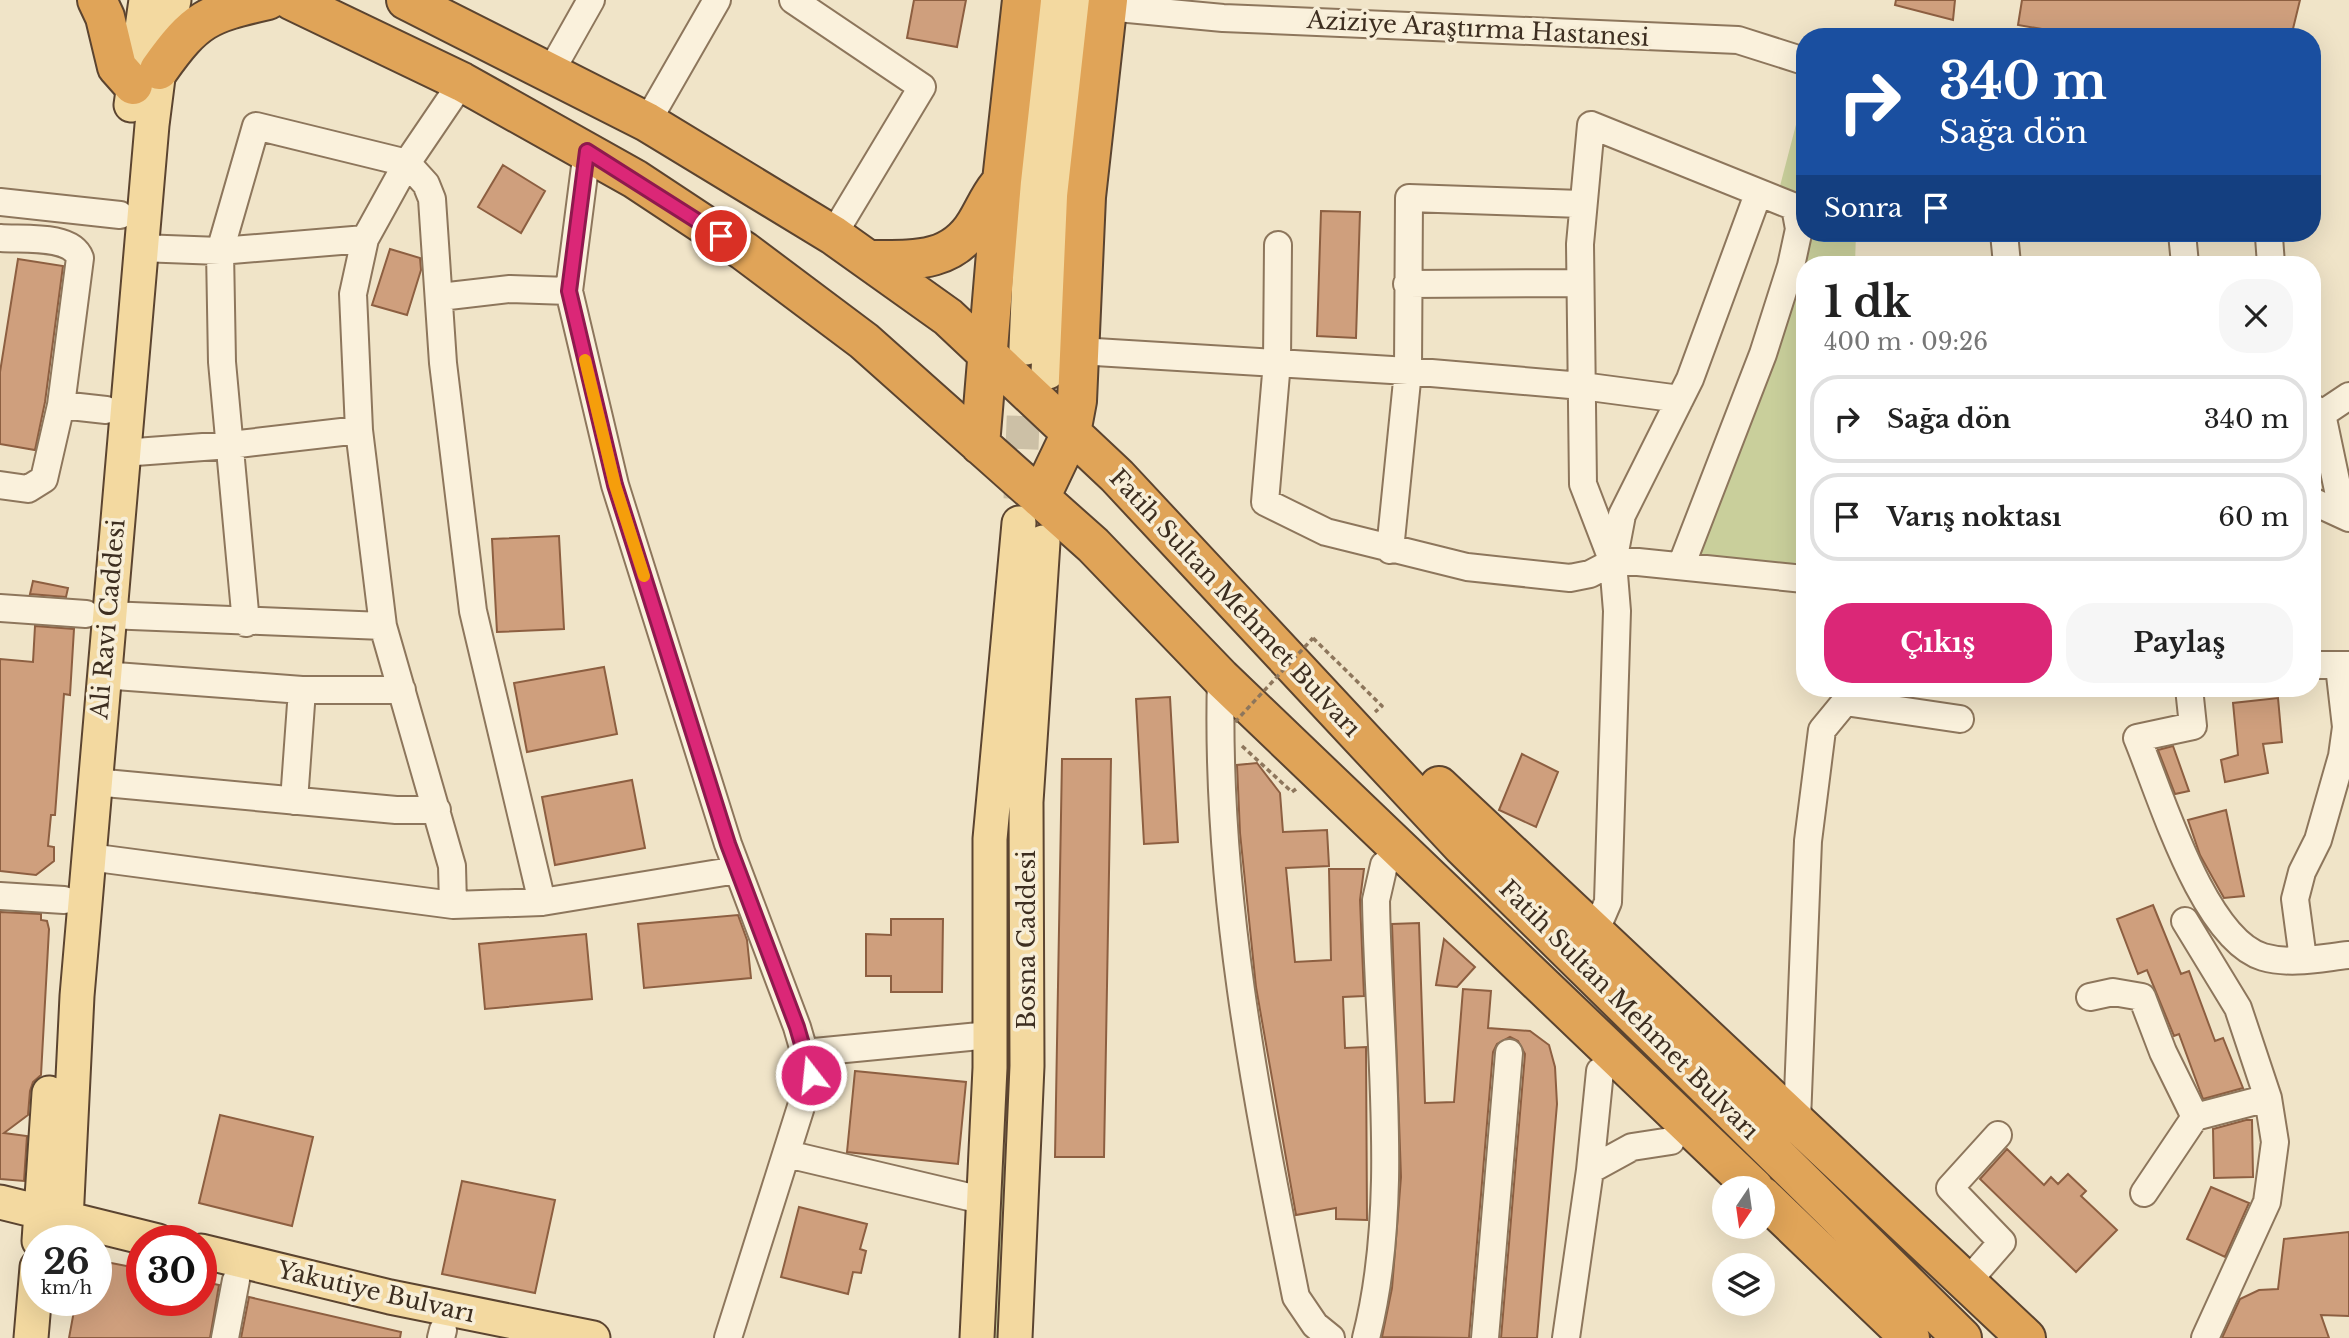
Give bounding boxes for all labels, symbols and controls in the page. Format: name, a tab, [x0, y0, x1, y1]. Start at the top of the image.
street label: Aziziye Araştırma Hastanesi	[1305, 5, 1650, 52]
text: 340 m	[1939, 51, 2107, 112]
icon: right	[1824, 56, 1915, 147]
text: Sağa dön	[1939, 112, 2088, 152]
icon: arrive	[1917, 189, 1955, 227]
text: Sonra	[1824, 192, 1903, 224]
pin	[691, 206, 751, 266]
icon: arrive	[702, 217, 740, 255]
text: 1 dk	[1824, 276, 1911, 328]
button: close	[2219, 279, 2293, 353]
text: 400 m · 09:26	[1824, 328, 1988, 356]
icon: right	[1828, 400, 1866, 438]
text: Sağa dön	[1887, 403, 2011, 435]
text: 340 m	[2204, 403, 2289, 435]
street label: Fatih Sultan Mehmet Bulvarı	[1104, 463, 1367, 742]
icon: arrive	[1828, 498, 1866, 536]
text: Varış noktası	[1887, 501, 2062, 533]
text: 60 m	[2218, 501, 2289, 533]
street label: Ali Ravi Caddesi	[84, 518, 131, 721]
button: Çıkış	[1824, 603, 2052, 683]
button: Paylaş	[2066, 603, 2293, 683]
street label: Bosna Caddesi	[1012, 850, 1041, 1030]
street label: Fatih Sultan Mehmet Bulvarı	[1494, 874, 1765, 1145]
position arrow	[774, 1038, 848, 1112]
north arrow	[1712, 1176, 1774, 1239]
map controls	[1712, 1176, 1775, 1316]
speed limit sign: 30	[126, 1225, 217, 1316]
text: 26	[43, 1240, 90, 1283]
button: layers	[1712, 1253, 1775, 1316]
street label: Yakutiye Bulvarı	[274, 1254, 478, 1328]
text: km/h	[41, 1277, 92, 1299]

